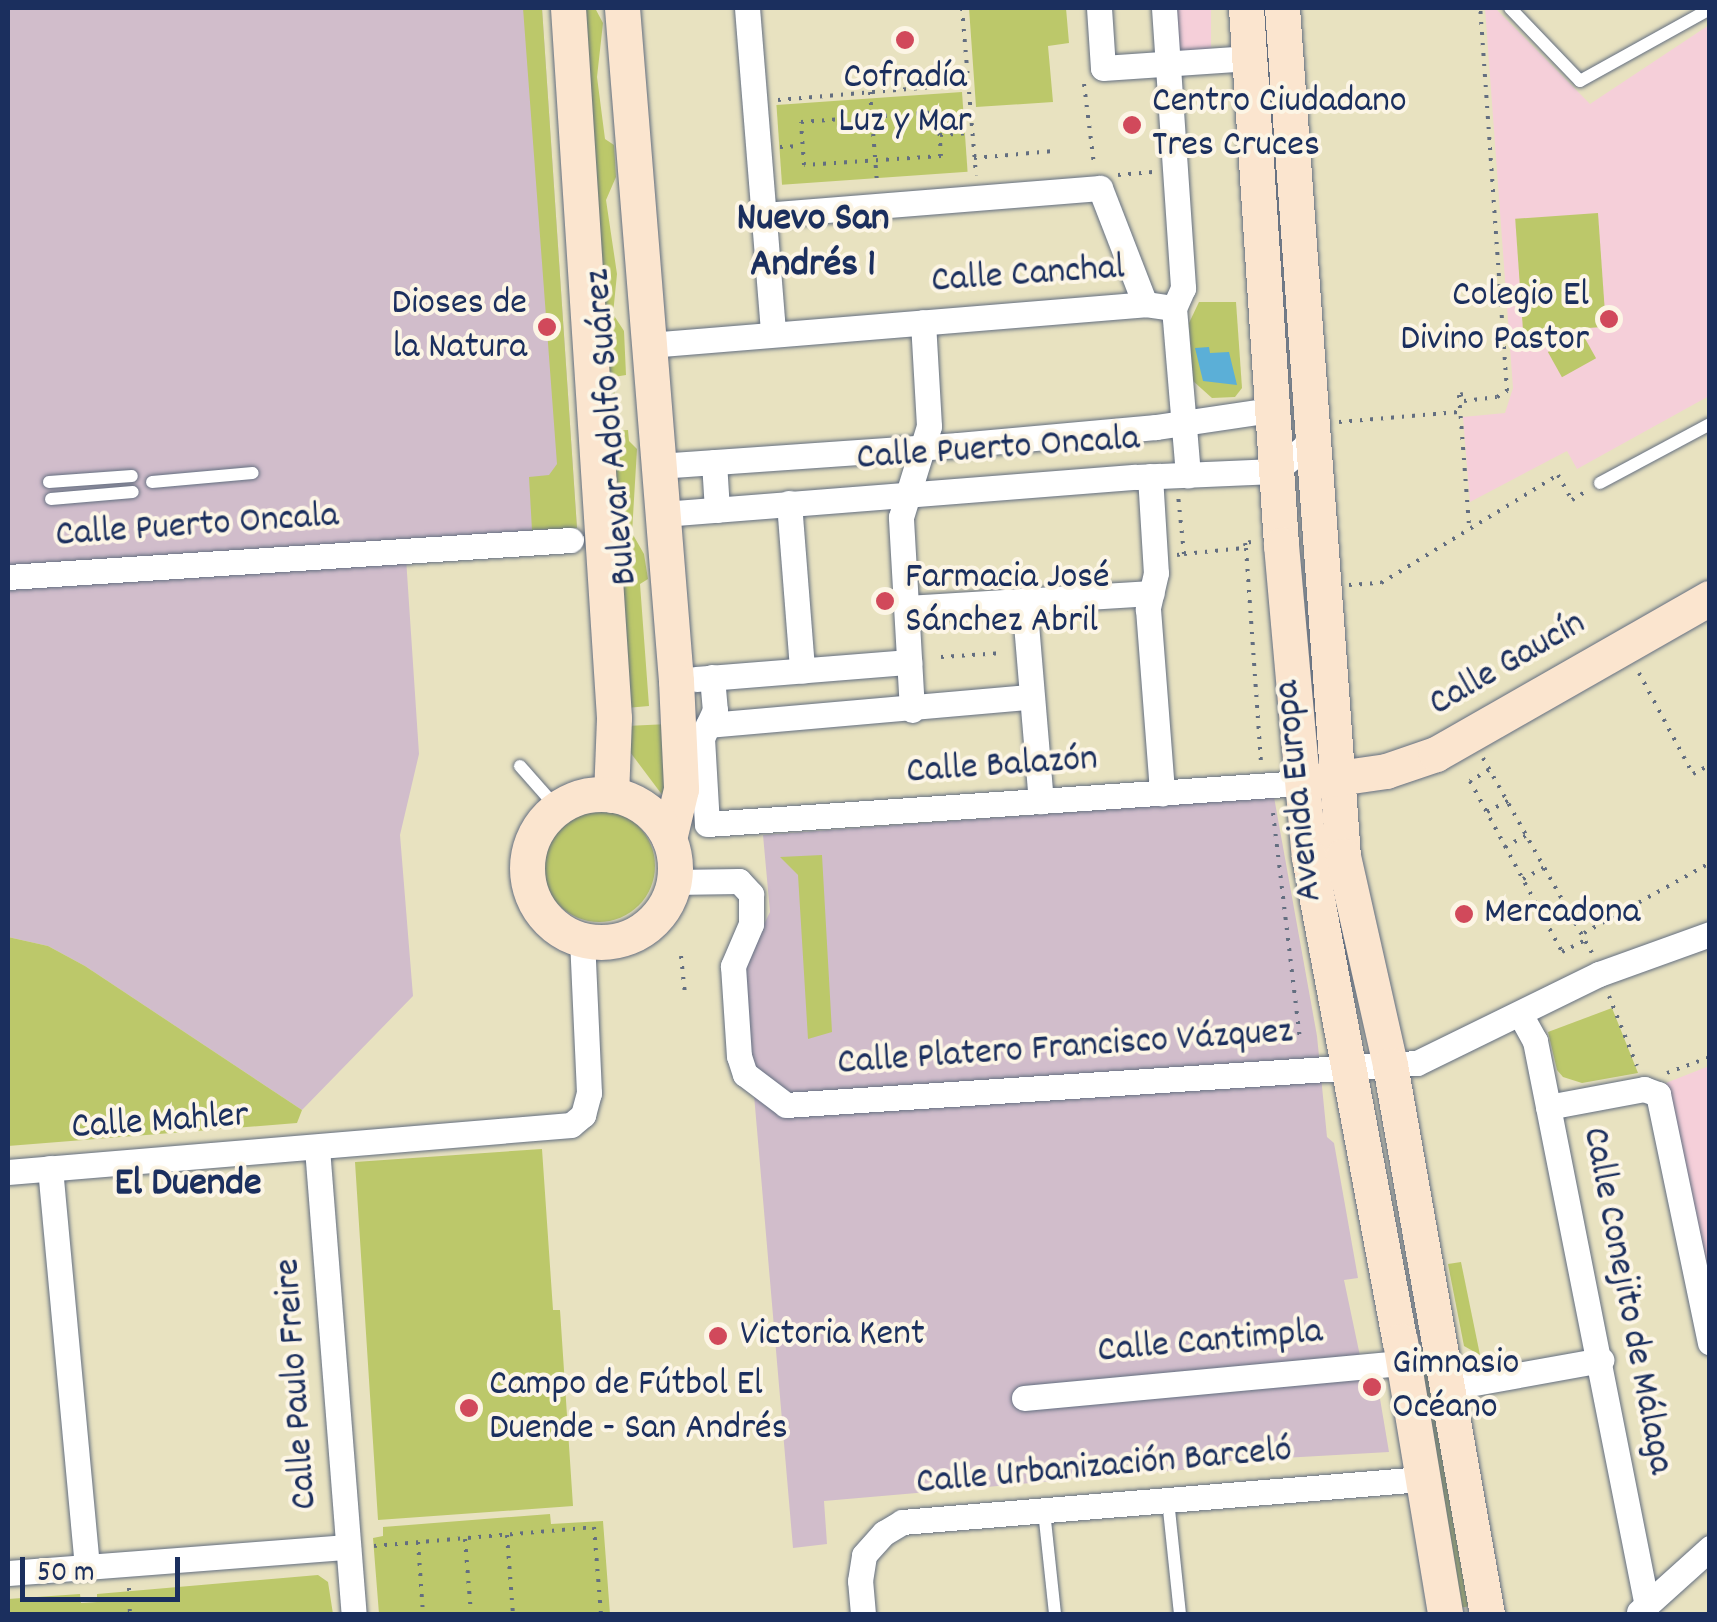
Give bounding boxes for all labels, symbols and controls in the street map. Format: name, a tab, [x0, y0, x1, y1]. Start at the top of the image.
marker: Cofradía Luz y Mar	[894, 29, 916, 51]
place label: Cofradía Luz y Mar	[838, 56, 972, 146]
place label: Centro Ciudadano Tres Cruces	[1152, 80, 1407, 170]
marker: Centro Ciudadano Tres Cruces	[1121, 114, 1143, 136]
district label: Nuevo San Andrés 1	[736, 197, 890, 291]
street label: Calle Canchal	[930, 246, 1126, 306]
street label: Bulevar Adolfo Suárez	[576, 267, 650, 587]
place label: Colegio El Divino Pastor	[1400, 274, 1589, 363]
place label: Dioses de la Natura	[392, 282, 527, 372]
marker: Colegio El Divino Pastor	[1598, 308, 1620, 330]
marker: Dioses de la Natura	[536, 316, 558, 338]
street label: Calle Puerto Oncala	[855, 417, 1141, 483]
street label: Calle Puerto Oncala	[54, 494, 340, 560]
place label: Farmacia José Sánchez Abril	[905, 556, 1110, 646]
marker: Farmacia José Sánchez Abril	[874, 590, 896, 612]
street label: Calle Gaucín	[1422, 602, 1594, 728]
street label: Avenida Europa	[1266, 678, 1334, 904]
street label: Calle Balazón	[905, 738, 1099, 796]
place label: Mercadona	[1484, 891, 1640, 937]
marker: Mercadona	[1453, 903, 1475, 925]
street label: Calle Platero Francisco Vázquez	[836, 1010, 1294, 1088]
street label: Calle Mahler	[70, 1094, 250, 1152]
street label: Calle Conejito de Málaga	[1570, 1124, 1682, 1478]
district label: El Duende	[114, 1162, 262, 1210]
street label: Calle Paulo Freire	[266, 1257, 330, 1511]
street label: Calle Cantimpla	[1096, 1310, 1324, 1376]
place label: Victoria Kent	[740, 1313, 925, 1359]
marker: Victoria Kent	[705, 1323, 731, 1349]
place label: Gimnasio Océano	[1392, 1342, 1519, 1432]
place label: Campo de Fútbol El Duende - San Andrés	[489, 1363, 788, 1452]
marker: Gimnasio Océano	[1361, 1376, 1383, 1398]
marker: Campo de Fútbol El Duende - San Andrés	[458, 1397, 480, 1419]
street label: Calle Urbanización Barceló	[914, 1429, 1294, 1507]
scale bar	[25, 1537, 185, 1599]
text: 50 m	[37, 1553, 95, 1596]

